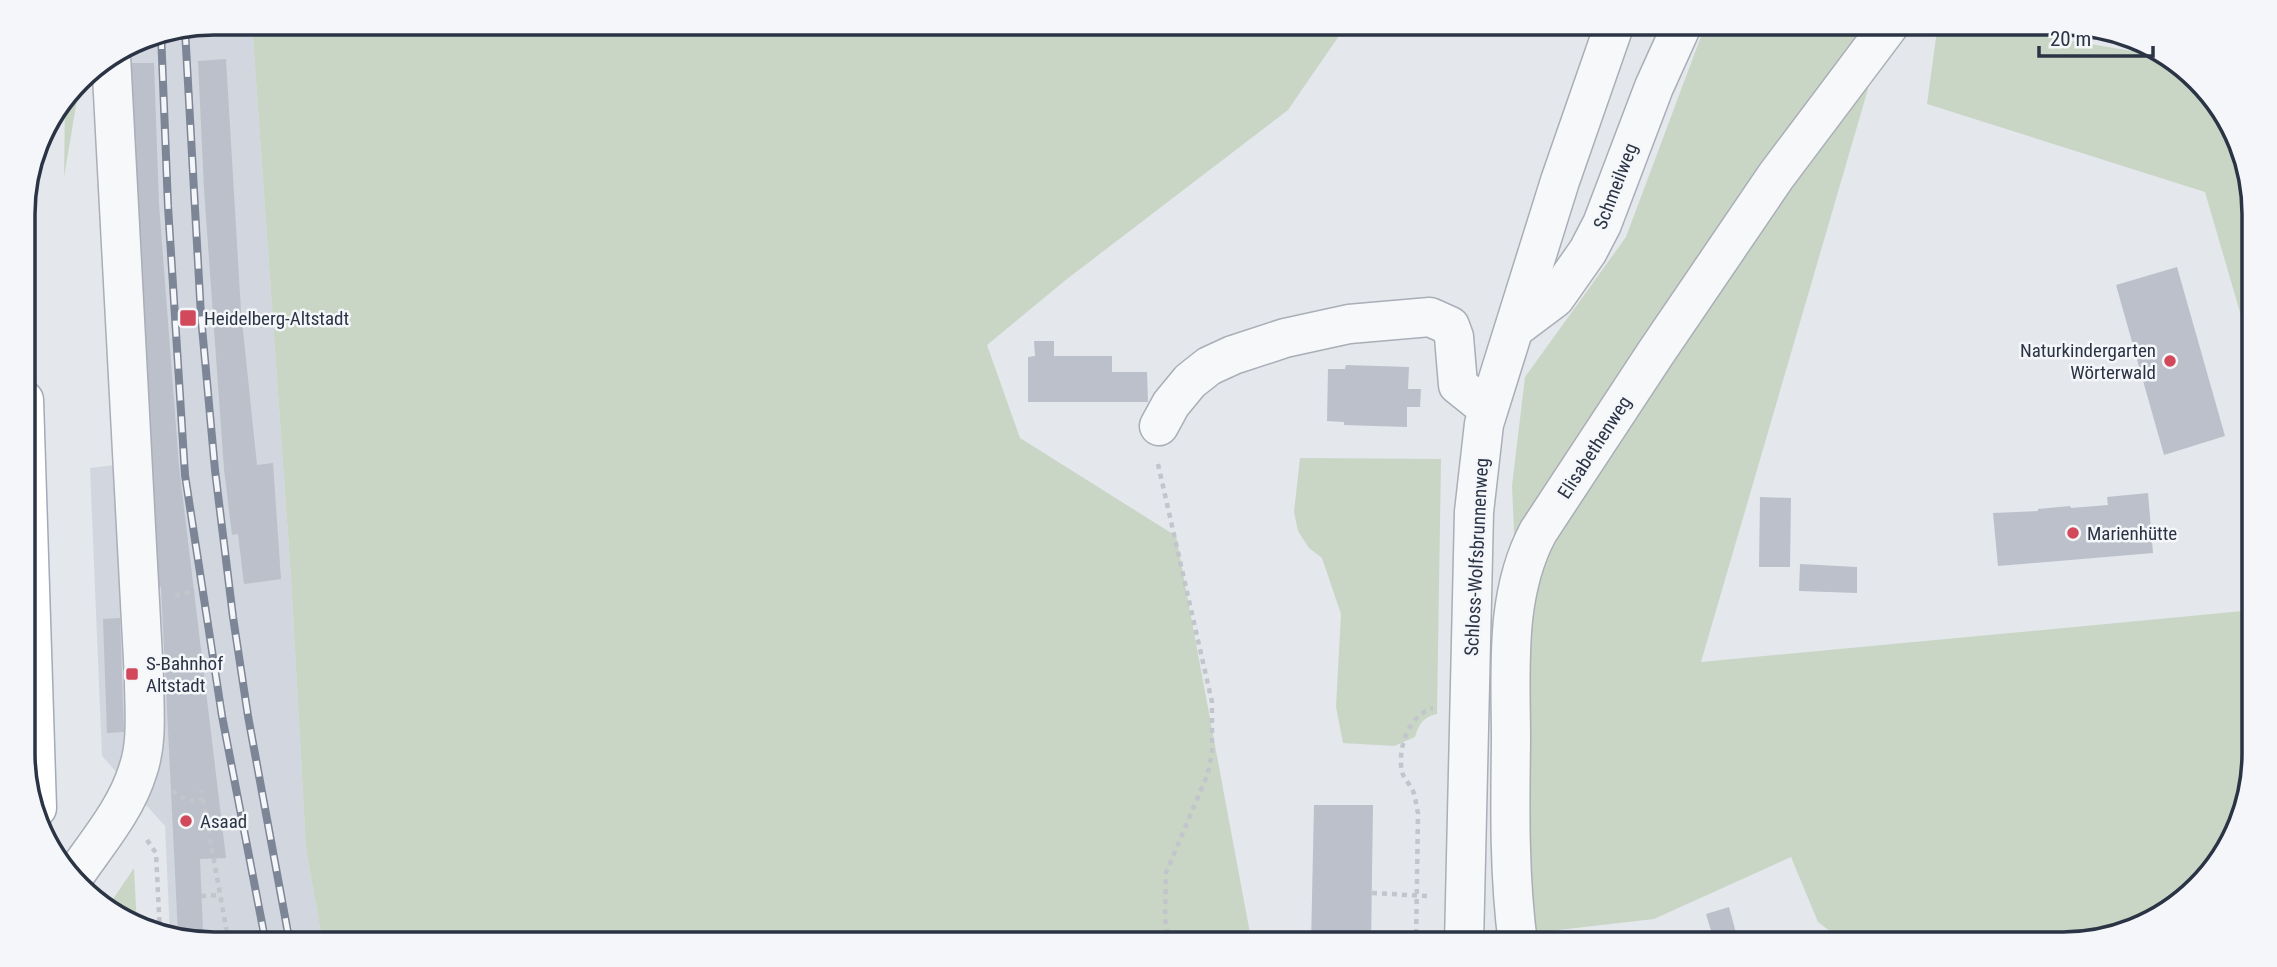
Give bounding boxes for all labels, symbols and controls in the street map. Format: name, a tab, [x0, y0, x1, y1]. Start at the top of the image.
scale bar	[2039, 14, 2153, 58]
text: 20 m	[2050, 27, 2091, 51]
street label: Schmeilweg	[1589, 140, 1642, 232]
place label: Heidelberg-Altstadt	[204, 307, 349, 330]
marker: Heidelberg-Altstadt	[178, 308, 198, 328]
place label: Naturkindergarten Wörterwald	[2020, 339, 2156, 384]
marker: Naturkindergarten Wörterwald	[2162, 353, 2178, 369]
street label: Elisabethenweg	[1553, 392, 1636, 503]
street label: Schloss-Wolfsbrunnenweg	[1460, 458, 1493, 656]
place label: Marienhütte	[2087, 522, 2177, 545]
marker: Marienhütte	[2065, 525, 2081, 541]
place label: S-Bahnhof Altstadt	[146, 652, 223, 697]
marker: S-Bahnhof Altstadt	[124, 666, 140, 682]
place label: Asaad	[200, 810, 247, 833]
marker: Asaad	[178, 813, 194, 829]

